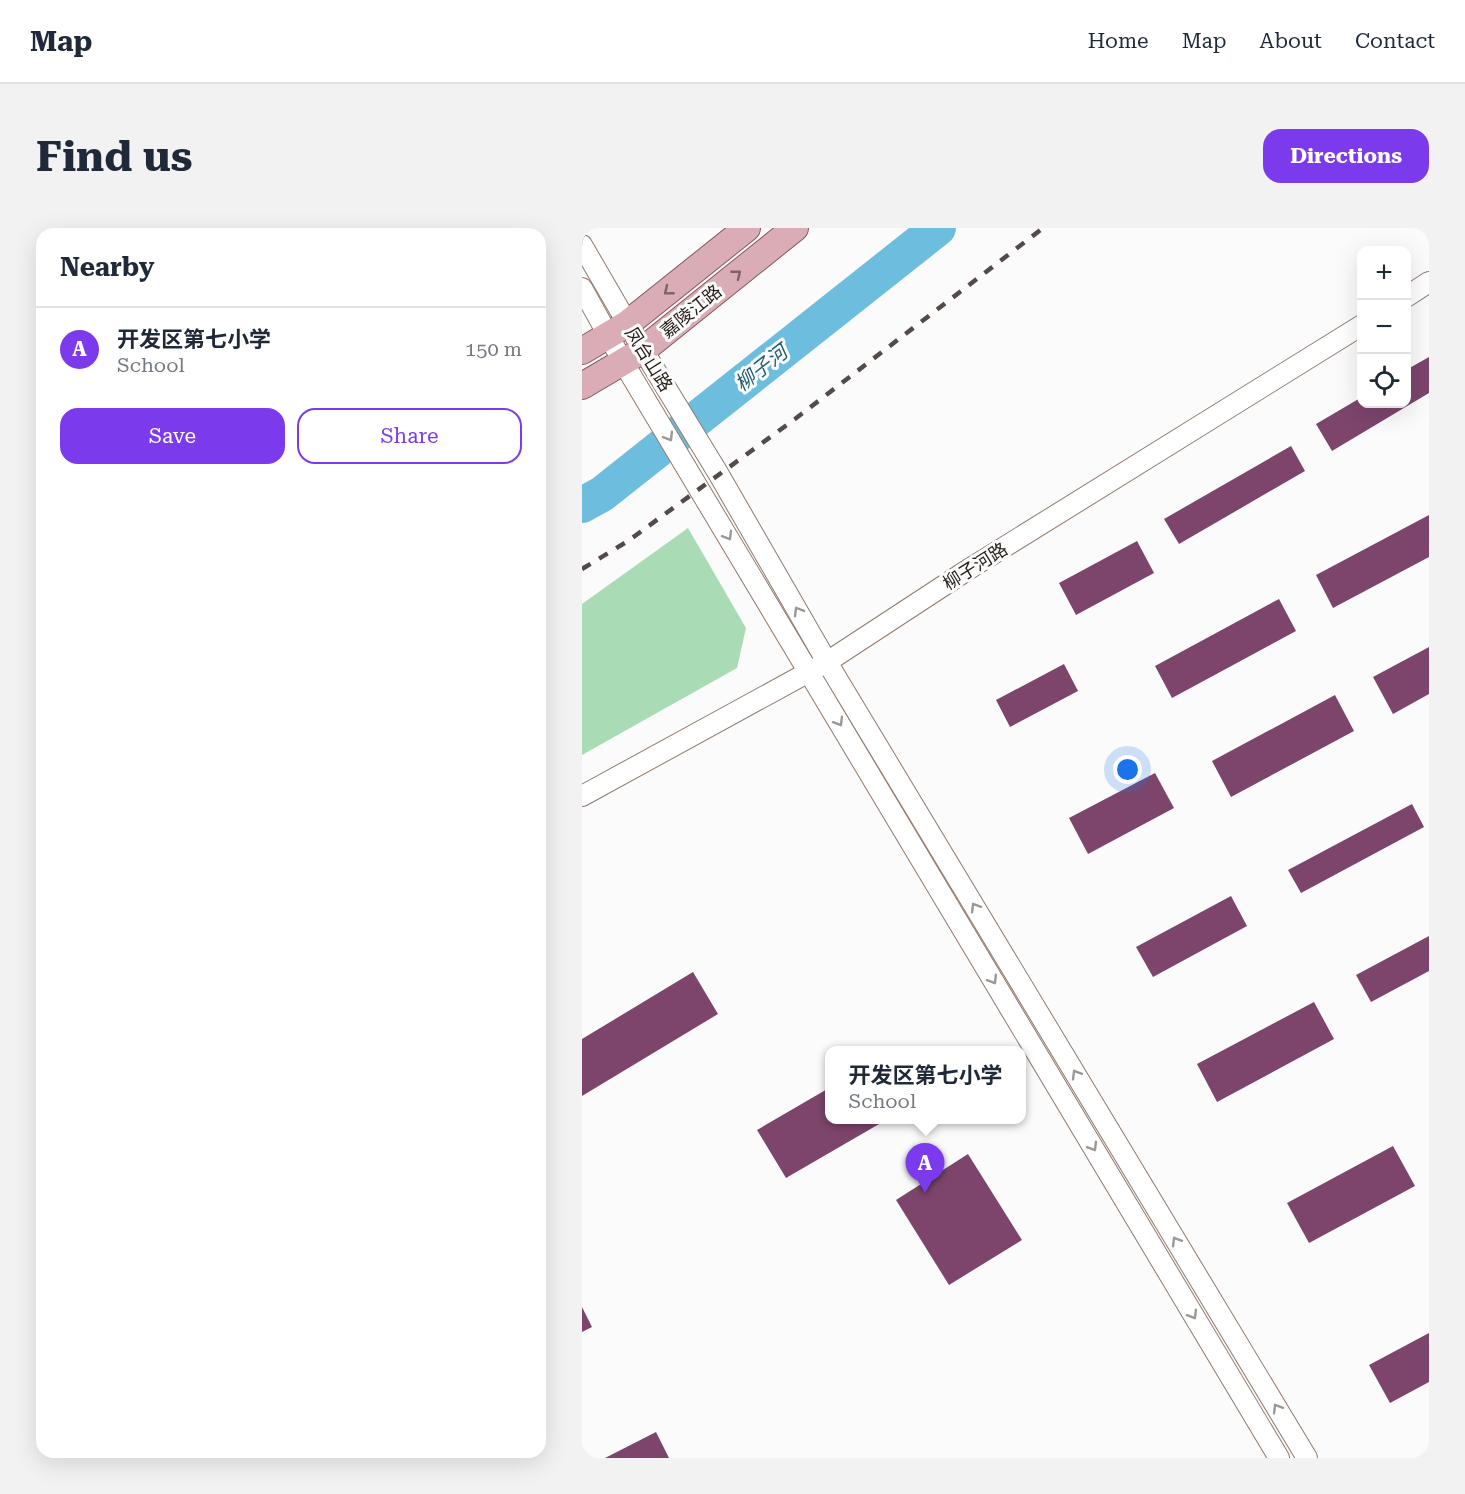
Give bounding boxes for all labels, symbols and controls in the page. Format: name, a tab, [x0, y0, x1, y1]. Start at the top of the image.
text: Map	[30, 25, 92, 58]
text: Home	[1088, 29, 1149, 53]
text: Map	[1182, 29, 1227, 53]
text: About	[1260, 29, 1322, 53]
text: Contact	[1355, 29, 1435, 53]
button: Directions	[1263, 129, 1429, 183]
text: Find us	[36, 132, 193, 181]
map controls	[1357, 246, 1411, 408]
button: +	[1357, 246, 1411, 300]
text: Nearby	[60, 252, 154, 282]
one-way arrow	[731, 271, 742, 282]
street label: 嘉陵江路	[656, 280, 726, 342]
one-way arrow	[664, 283, 675, 294]
button: −	[1357, 300, 1411, 354]
street label: 凤台山路	[621, 323, 677, 395]
text: 开发区第七小学	[117, 327, 271, 352]
text: A	[72, 337, 87, 361]
text: 150 m	[465, 337, 522, 361]
water label: 柳子河	[730, 338, 795, 396]
text: School	[117, 353, 185, 377]
button: locate	[1357, 354, 1411, 408]
button: Save	[60, 408, 285, 464]
button: Share	[297, 408, 522, 464]
one-way arrow	[662, 430, 674, 441]
one-way arrow	[721, 530, 733, 540]
street label: 柳子河路	[939, 538, 1011, 594]
one-way arrow	[793, 607, 805, 617]
one-way arrow	[831, 716, 843, 726]
your location	[1113, 755, 1142, 784]
one-way arrow	[970, 903, 982, 913]
one-way arrow	[985, 974, 997, 984]
popup	[825, 1046, 1026, 1124]
text: 开发区第七小学	[848, 1063, 1003, 1088]
one-way arrow	[1071, 1070, 1083, 1080]
text: School	[848, 1089, 916, 1113]
one-way arrow	[1085, 1141, 1097, 1151]
pin: A	[906, 1144, 944, 1193]
one-way arrow	[1172, 1237, 1184, 1247]
one-way arrow	[1185, 1309, 1197, 1319]
one-way arrow	[1273, 1404, 1285, 1414]

